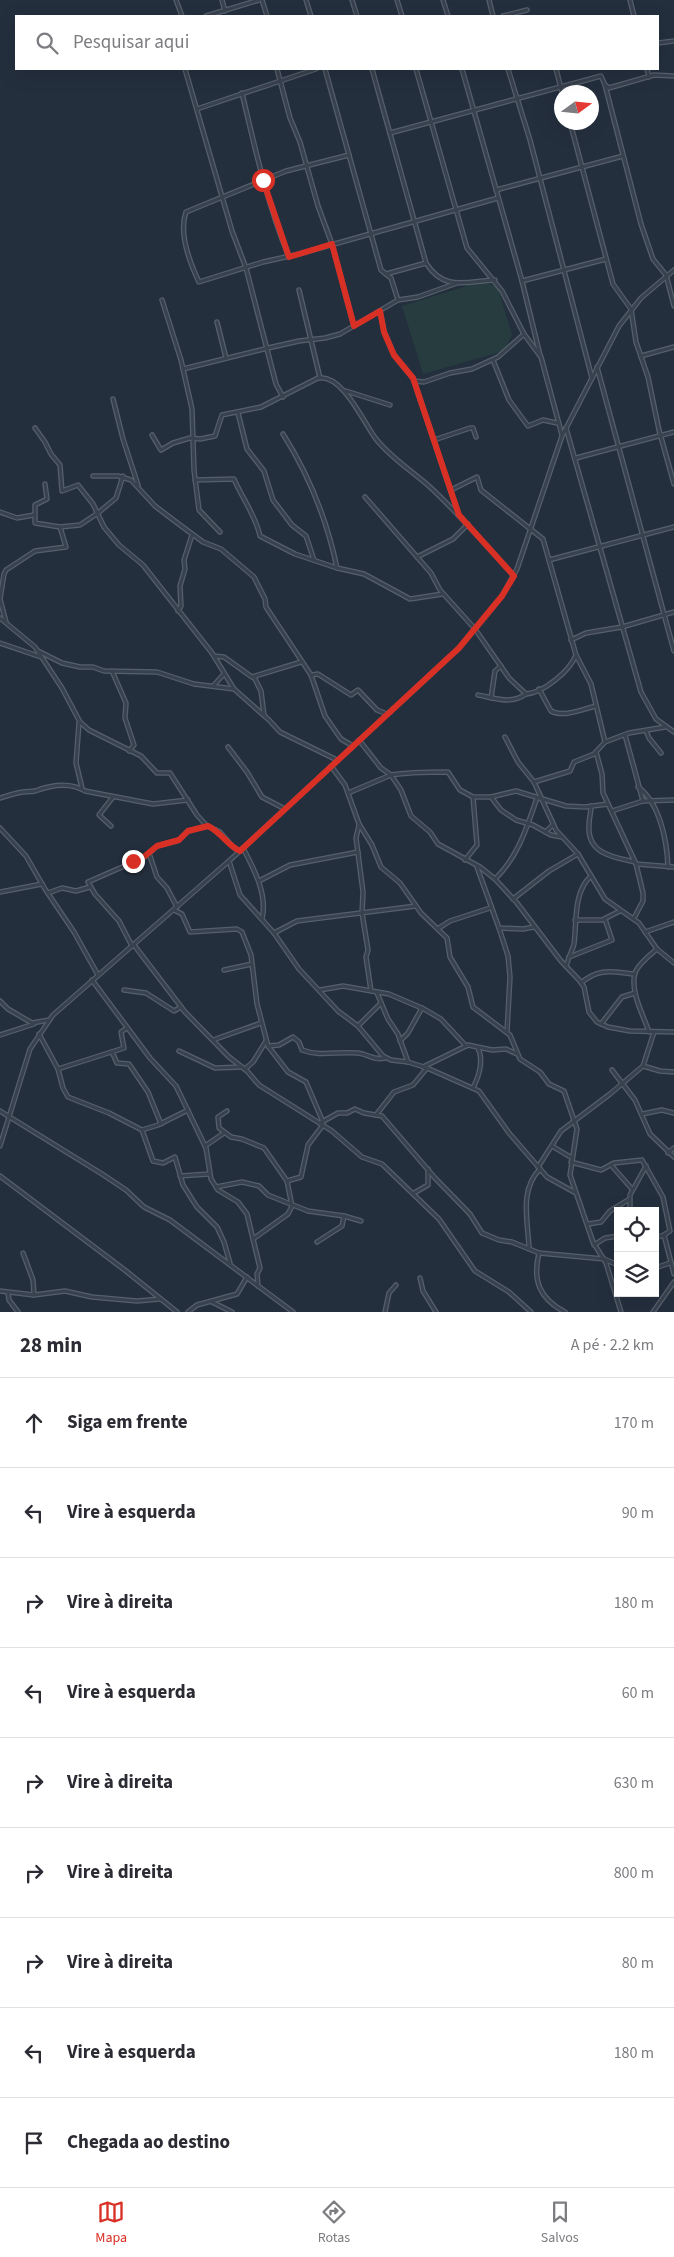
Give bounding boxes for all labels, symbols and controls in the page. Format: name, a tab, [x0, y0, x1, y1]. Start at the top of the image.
search box	[15, 15, 659, 70]
icon: search	[33, 29, 61, 57]
text: Pesquisar aqui	[73, 29, 189, 56]
north arrow	[554, 85, 599, 130]
route start	[252, 169, 275, 192]
route end	[122, 850, 145, 873]
map controls	[614, 1207, 659, 1297]
button: locate	[614, 1207, 659, 1252]
button: layers	[614, 1252, 659, 1297]
text: 28 min	[20, 1330, 82, 1360]
text: A pé · 2.2 km	[571, 1334, 654, 1356]
icon: ahead	[20, 1409, 48, 1437]
text: Siga em frente	[67, 1409, 188, 1436]
text: 170 m	[614, 1412, 654, 1434]
icon: left	[20, 1499, 48, 1527]
text: Vire à esquerda	[67, 1499, 196, 1526]
text: 90 m	[622, 1502, 654, 1524]
icon: right	[20, 1589, 48, 1617]
text: Vire à direita	[67, 1589, 173, 1616]
text: 180 m	[614, 1592, 654, 1614]
icon: left	[20, 1679, 48, 1707]
text: Vire à esquerda	[67, 1679, 196, 1706]
text: 60 m	[622, 1682, 654, 1704]
icon: right	[20, 1769, 48, 1797]
text: Vire à direita	[67, 1769, 173, 1796]
text: 630 m	[614, 1772, 654, 1794]
icon: right	[20, 1859, 48, 1887]
text: Vire à direita	[67, 1859, 173, 1886]
text: 800 m	[614, 1862, 654, 1884]
icon: right	[20, 1949, 48, 1977]
text: Vire à direita	[67, 1949, 173, 1976]
text: 80 m	[622, 1952, 654, 1974]
icon: left	[20, 2039, 48, 2067]
text: Vire à esquerda	[67, 2039, 196, 2066]
text: 180 m	[614, 2042, 654, 2064]
icon: arrive	[20, 2129, 48, 2157]
text: Chegada ao destino	[67, 2129, 230, 2156]
tab: Mapa	[95, 2198, 127, 2248]
tab: Rotas	[318, 2198, 350, 2248]
tab: Salvos	[541, 2198, 579, 2248]

